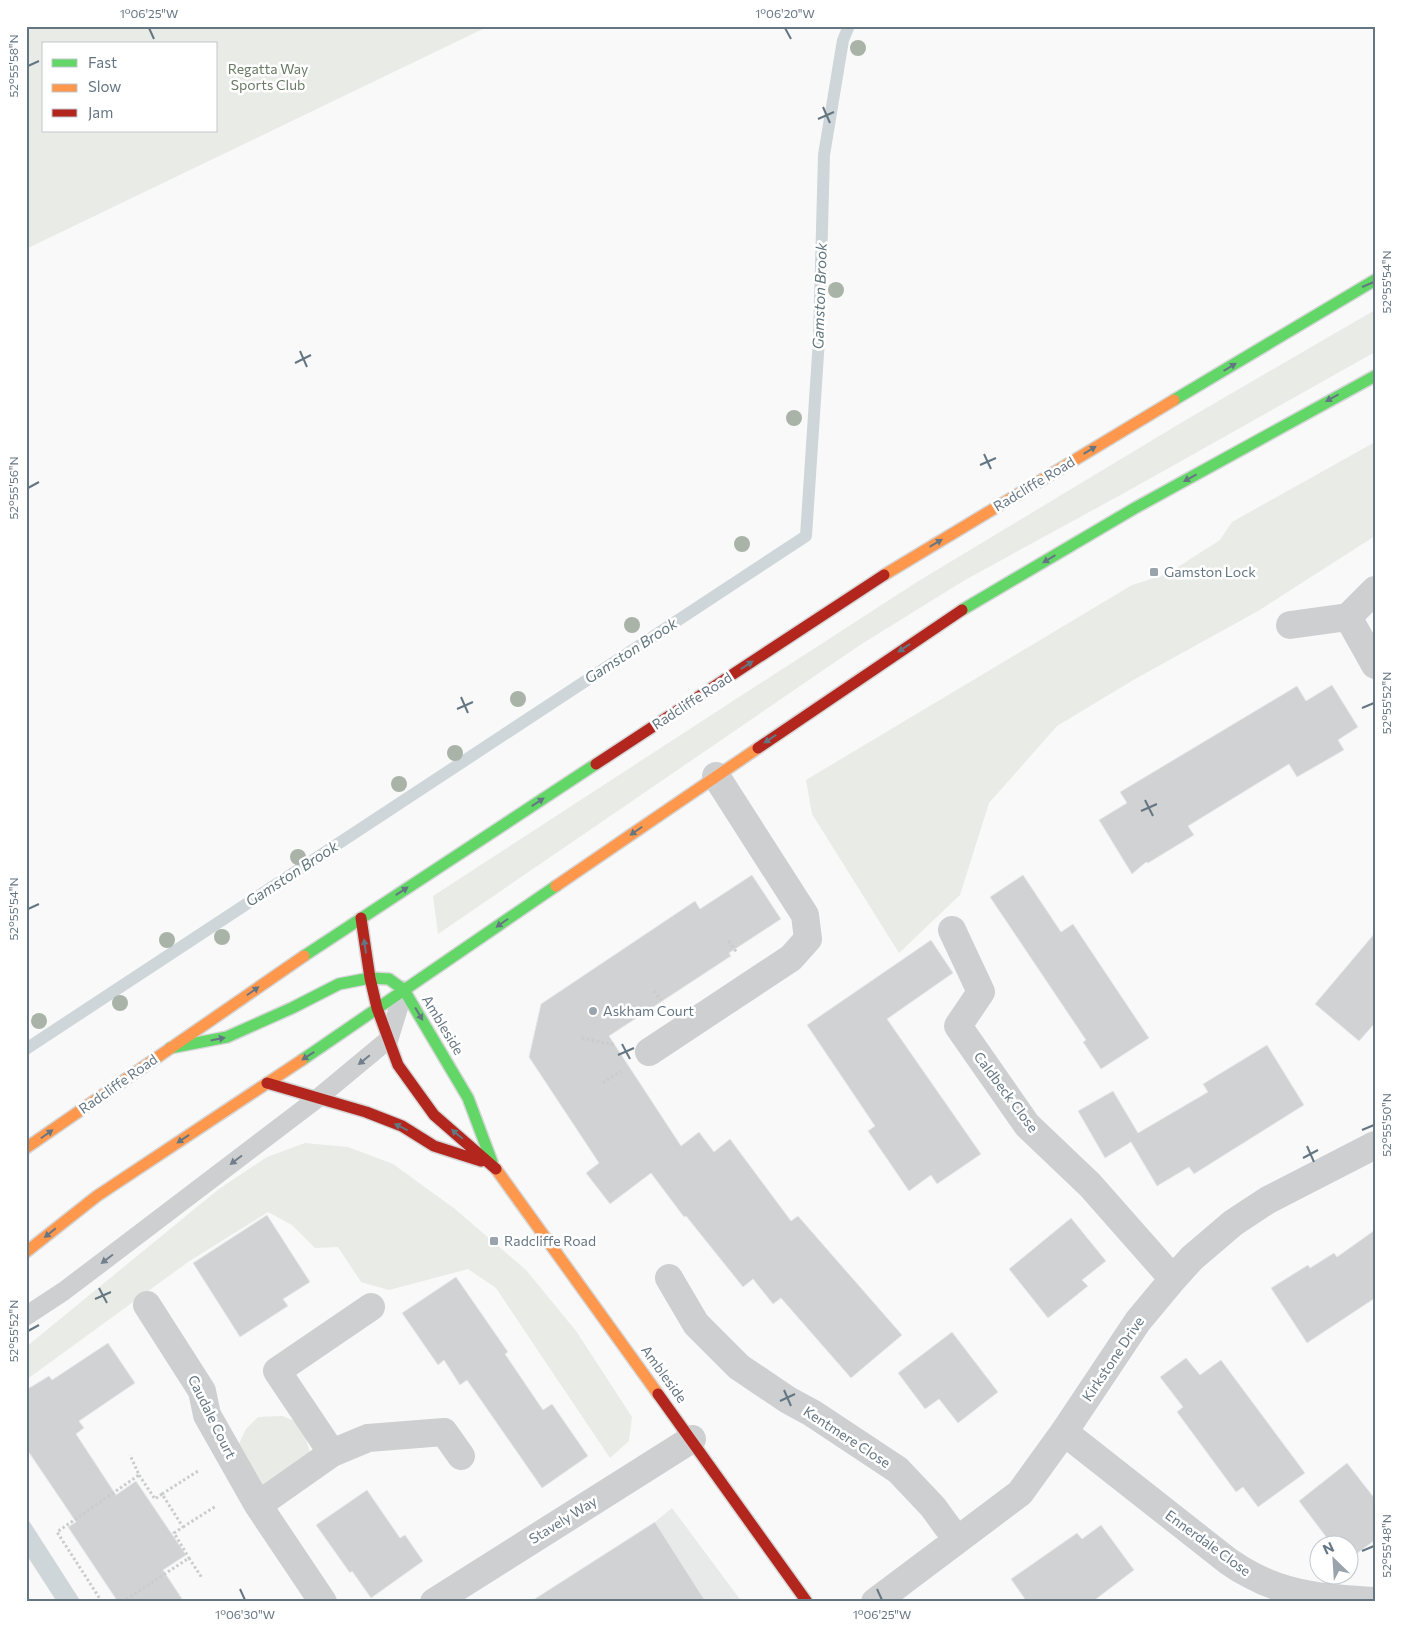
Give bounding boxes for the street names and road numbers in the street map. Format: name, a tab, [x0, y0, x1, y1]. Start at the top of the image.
street label: Radcliffe Road	[990, 453, 1078, 515]
street label: Radcliffe Road	[649, 668, 735, 733]
street label: Ambleside	[419, 992, 468, 1058]
street label: Caldbeck Close	[971, 1048, 1042, 1135]
street label: Radcliffe Road	[75, 1050, 160, 1117]
street label: Kirkstone Drive	[1078, 1313, 1147, 1404]
street label: Ambleside	[638, 1342, 691, 1406]
street label: Caudale Court	[185, 1372, 240, 1462]
street label: Kentmere Close	[801, 1402, 894, 1471]
street label: Stavely Way	[526, 1492, 600, 1547]
street label: Ennerdale Close	[1162, 1506, 1254, 1579]

